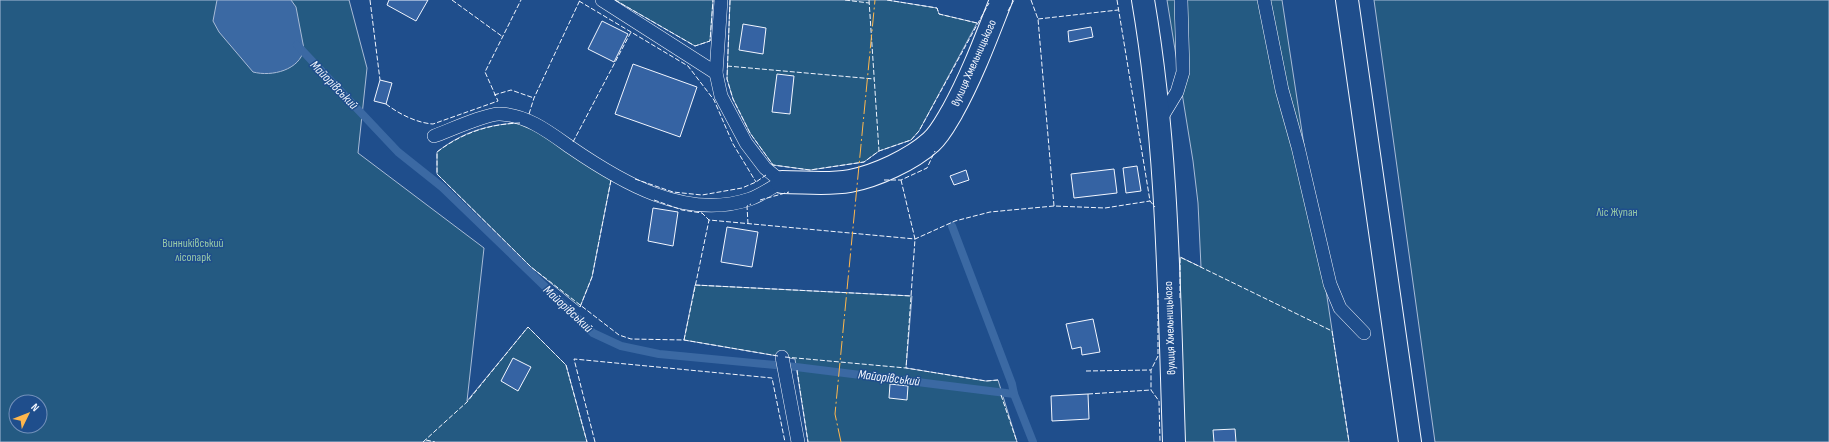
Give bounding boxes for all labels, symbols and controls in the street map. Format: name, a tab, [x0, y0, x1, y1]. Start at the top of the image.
street label: вулиця Хмельницького	[948, 17, 1000, 109]
water label: Майорівський	[307, 57, 362, 113]
park label: Ліс Жупан	[1595, 205, 1638, 220]
park label: Винниківський лісопарк	[162, 236, 224, 265]
street label: вулиця Хмельницького	[1161, 281, 1179, 375]
water label: Майорівський	[540, 282, 597, 336]
water label: Майорівський	[857, 366, 921, 390]
north arrow	[8, 394, 48, 434]
text: N	[28, 401, 42, 414]

